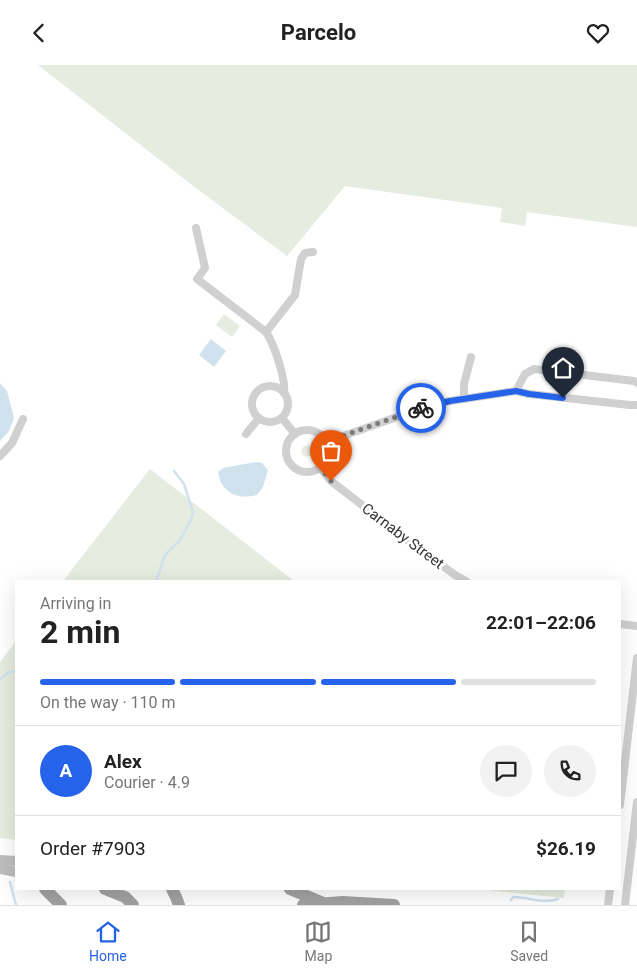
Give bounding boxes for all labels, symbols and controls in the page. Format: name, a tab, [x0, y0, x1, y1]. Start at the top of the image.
icon: back	[25, 19, 53, 47]
icon: heart	[584, 19, 612, 47]
text: Parcelo	[281, 20, 356, 45]
pin	[542, 347, 584, 398]
icon: home	[549, 354, 577, 382]
courier	[396, 383, 446, 433]
icon: bike	[407, 394, 435, 422]
pin	[310, 430, 352, 481]
icon: bag	[317, 437, 345, 465]
street label: Carnaby Street	[358, 499, 448, 573]
text: Arriving in	[40, 594, 111, 613]
text: 22:01–22:06	[486, 611, 596, 634]
text: 2 min	[40, 613, 120, 651]
text: On the way · 110 m	[40, 693, 176, 712]
button: chat	[480, 745, 532, 797]
button: phone	[544, 745, 596, 797]
text: Alex	[104, 750, 142, 773]
text: A	[60, 759, 72, 782]
text: Courier · 4.9	[104, 773, 190, 792]
text: Order #7903	[40, 837, 146, 860]
text: $26.19	[536, 837, 596, 860]
tab: Home	[89, 918, 127, 964]
tab: Map	[304, 918, 332, 964]
tab: Saved	[510, 918, 548, 964]

